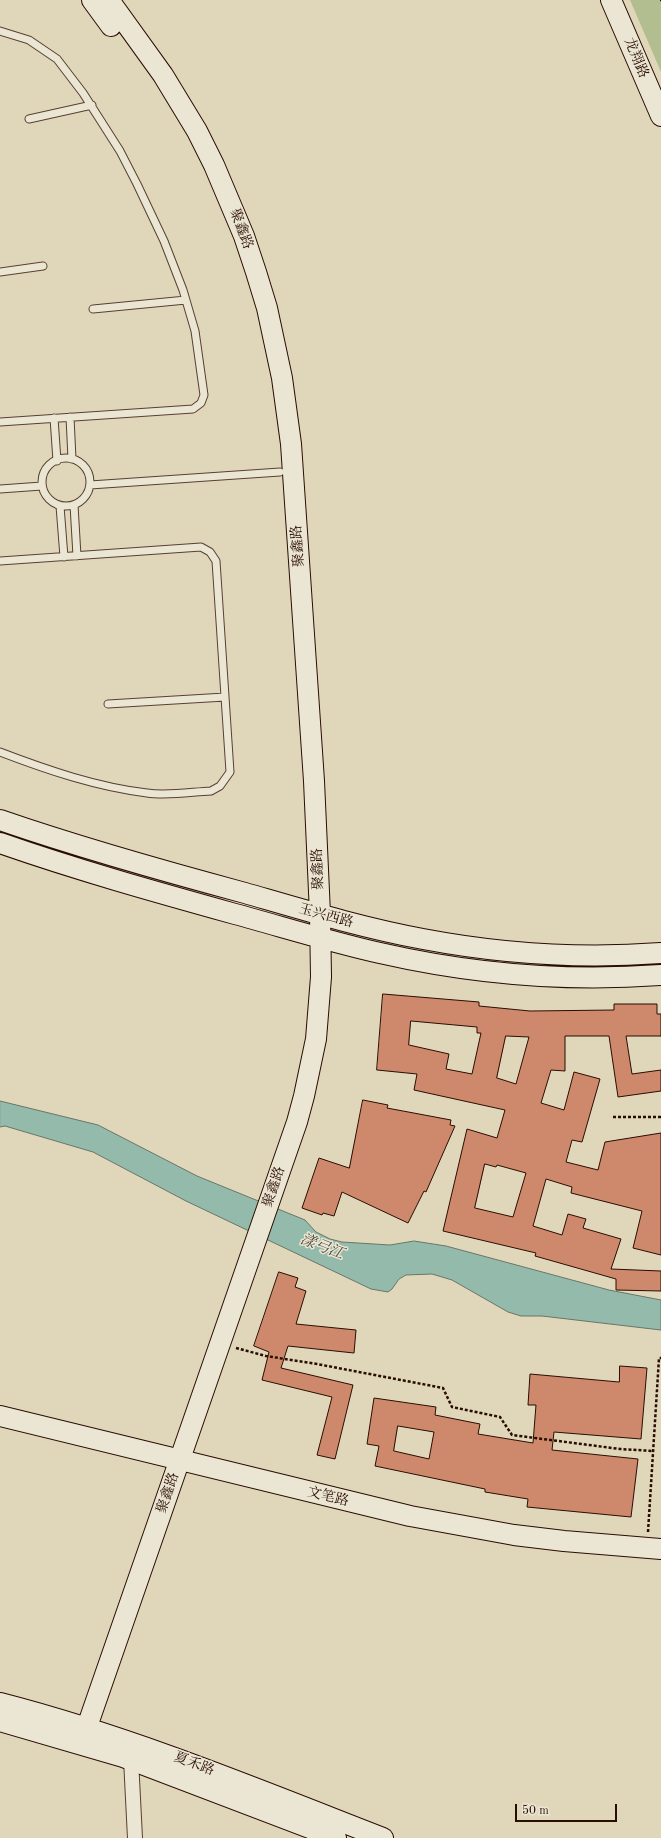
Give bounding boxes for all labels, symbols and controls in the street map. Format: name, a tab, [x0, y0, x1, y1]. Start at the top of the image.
street label: 龙翔路	[620, 35, 652, 81]
street label: 聚鑫路	[226, 206, 256, 252]
street label: 聚鑫路	[288, 524, 308, 568]
street label: 聚鑫路	[309, 848, 327, 890]
street label: 玉兴西路	[297, 901, 355, 931]
street label: 聚鑫路	[259, 1164, 289, 1210]
water label: 漾弓江	[298, 1231, 346, 1263]
street label: 聚鑫路	[153, 1470, 183, 1516]
street label: 文笔路	[306, 1484, 350, 1510]
street label: 夏禾路	[171, 1749, 217, 1779]
scale bar	[517, 1796, 619, 1822]
text: 50 m	[522, 1805, 549, 1817]

